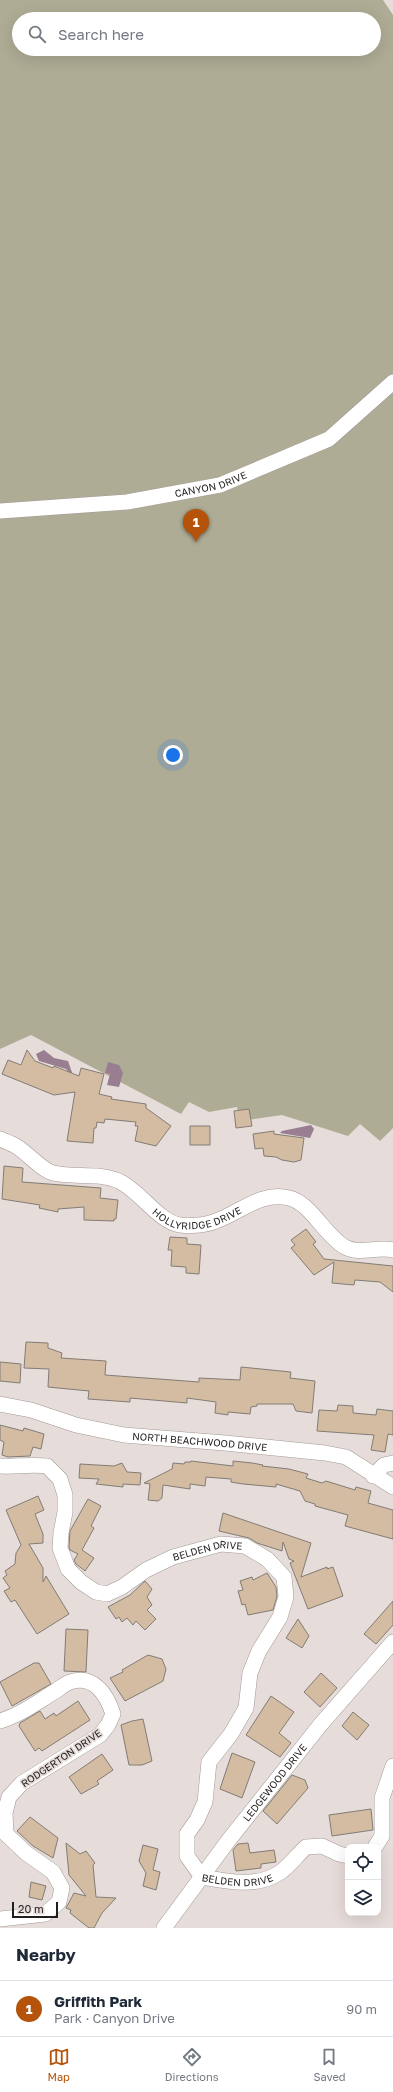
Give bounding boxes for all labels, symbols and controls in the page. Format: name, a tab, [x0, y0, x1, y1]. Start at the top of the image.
search box	[12, 12, 381, 56]
icon: search	[26, 23, 48, 45]
text: Search here	[58, 25, 144, 43]
street label: CANYON DRIVE	[174, 468, 248, 499]
pin: 1	[183, 509, 209, 542]
your location	[163, 745, 183, 765]
street label: HOLLYRIDGE DRIVE	[151, 1200, 245, 1212]
text: HOLLYRIDGE DRIVE	[150, 1204, 243, 1231]
street label: NORTH BEACHWOOD DRIVE	[132, 1430, 268, 1453]
street label: BELDEN DRIVE	[171, 1538, 243, 1563]
street label: RODGERTON DRIVE	[19, 1727, 103, 1789]
street label: LEDGEWOOD DRIVE	[240, 1741, 309, 1823]
map controls	[345, 1844, 381, 1916]
button: locate	[345, 1844, 381, 1880]
street label: BELDEN DRIVE	[201, 1871, 275, 1888]
button: layers	[345, 1880, 381, 1916]
scale bar	[12, 1900, 58, 1919]
text: 20 m	[18, 1902, 44, 1915]
text: Nearby	[16, 1944, 76, 1965]
text: Griffith Park	[54, 1992, 142, 2010]
text: 1	[26, 2001, 32, 2017]
text: 90 m	[346, 2001, 377, 2017]
text: Park · Canyon Drive	[54, 2010, 175, 2026]
tab: Map	[47, 2046, 70, 2083]
tab: Directions	[165, 2046, 219, 2083]
tab: Saved	[313, 2046, 346, 2083]

